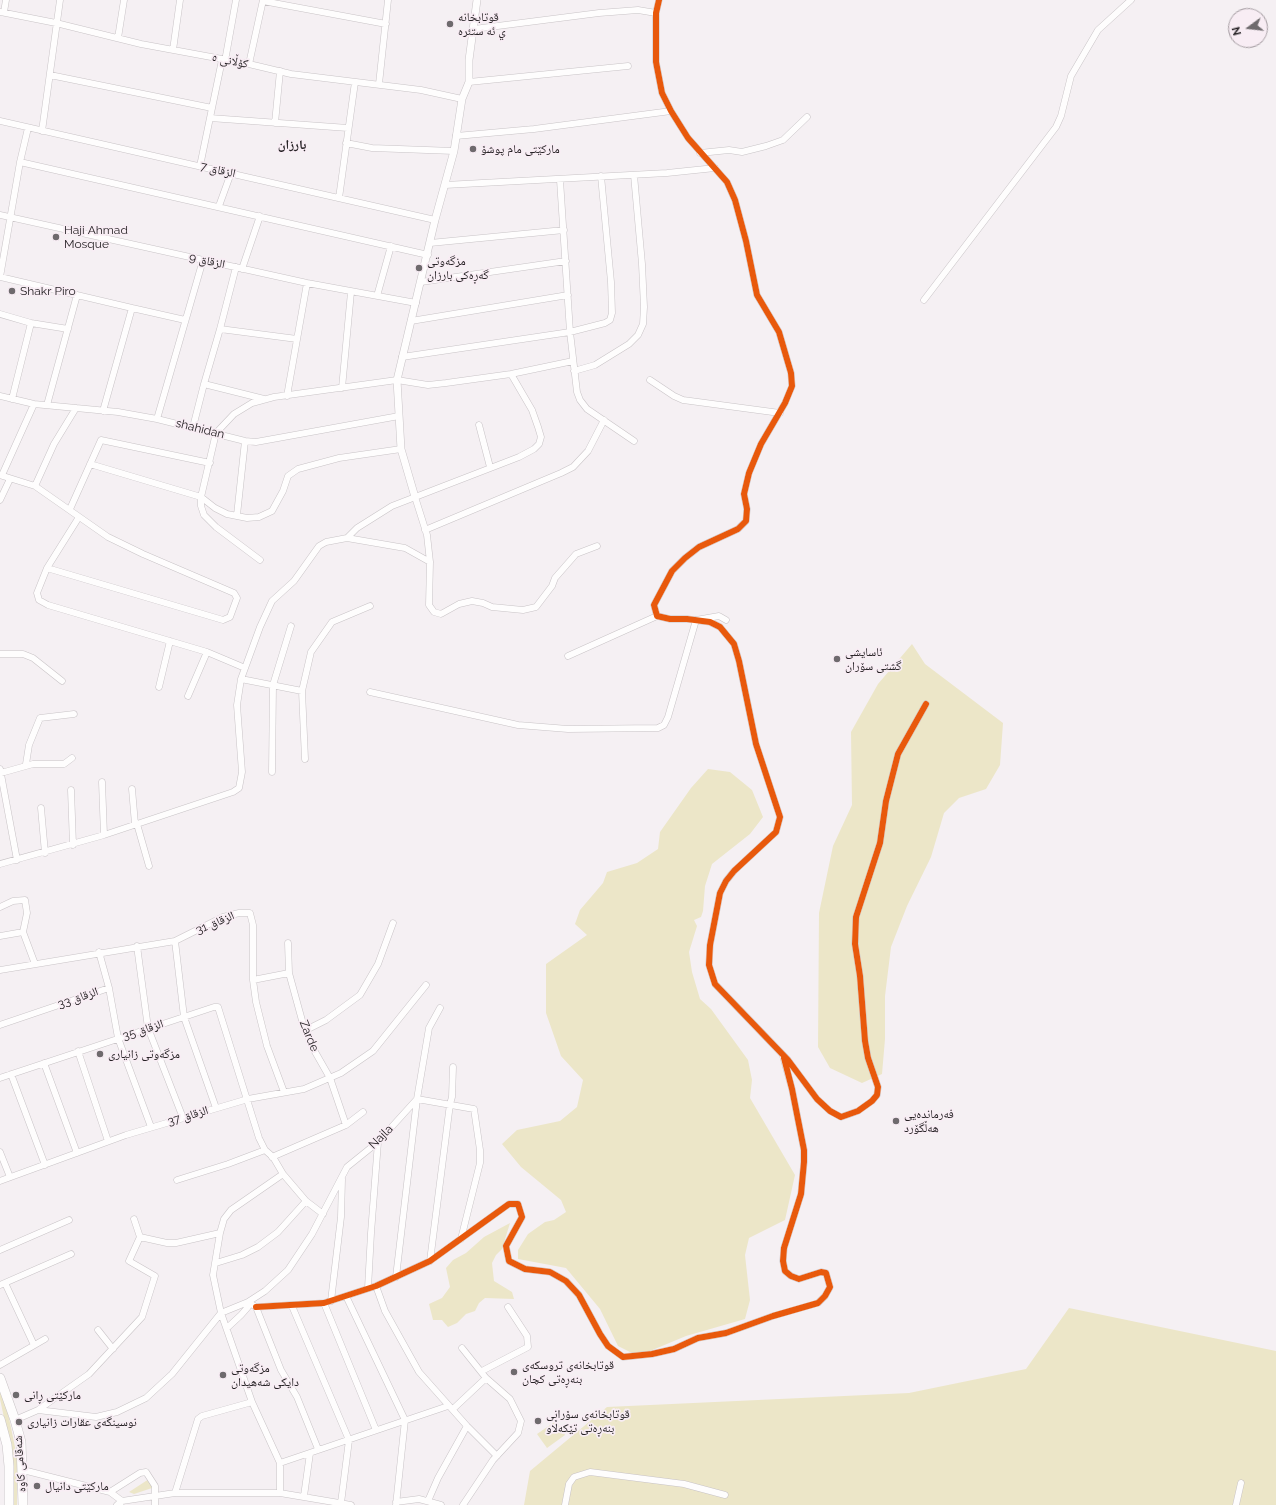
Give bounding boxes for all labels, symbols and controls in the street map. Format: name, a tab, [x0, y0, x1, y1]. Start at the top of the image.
north arrow	[1228, 8, 1268, 48]
place label: قوتابخانه ي ئه ستئره	[458, 10, 506, 38]
marker: قوتابخانه ي ئه ستئره	[445, 19, 455, 29]
text: N	[1230, 25, 1244, 37]
street label: کۆڵانی ٥	[211, 51, 249, 71]
district label: بارزان	[278, 137, 306, 153]
place label: مارکێتی مام پوشۆ	[481, 142, 560, 156]
marker: مارکێتی مام پوشۆ	[468, 144, 478, 154]
street label: الزقاق 7	[199, 159, 237, 181]
place label: Haji Ahmad Mosque	[64, 223, 128, 251]
marker: Haji Ahmad Mosque	[51, 232, 61, 242]
street label: الزقاق 9	[188, 250, 226, 272]
place label: مزگەوتی گەڕەکی بارزان	[427, 254, 489, 282]
marker: مزگەوتی گەڕەکی بارزان	[414, 263, 424, 273]
place label: Shakr Piro	[20, 284, 76, 298]
marker: Shakr Piro	[7, 286, 17, 296]
street label: shahidan	[174, 416, 226, 442]
place label: ئاسایشی گشتی سۆران	[845, 645, 902, 673]
marker: ئاسایشی گشتی سۆران	[832, 654, 842, 664]
street label: الزقاق 31	[193, 908, 237, 938]
street label: الزقاق 33	[56, 984, 100, 1012]
street label: الزقاق 35	[121, 1017, 165, 1043]
street label: Zarde	[296, 1018, 322, 1054]
place label: مزگەوتی زانیاری	[108, 1047, 180, 1061]
marker: مزگەوتی زانیاری	[95, 1049, 105, 1059]
street label: الزقاق 37	[166, 1103, 210, 1129]
place label: فەرماندەیی هەڵگۆرد	[904, 1107, 954, 1135]
marker: فەرماندەیی هەڵگۆرد	[891, 1116, 901, 1126]
street label: Najla	[366, 1122, 396, 1152]
place label: قوتابخانەی تروسکەی بنەڕەتی کچان	[522, 1358, 614, 1386]
place label: مزگەوتی دایکی شەهیدان	[231, 1361, 299, 1389]
marker: قوتابخانەی تروسکەی بنەڕەتی کچان	[509, 1367, 519, 1377]
marker: مزگەوتی دایکی شەهیدان	[218, 1370, 228, 1380]
place label: مارکێتی ڕانی	[24, 1388, 81, 1402]
marker: مارکێتی ڕانی	[11, 1390, 21, 1400]
place label: قوتابخانەی سۆرانی بنەڕەتی تێکەڵاو	[546, 1407, 630, 1435]
place label: نوسینگەی عقارات زانیاری	[27, 1415, 137, 1429]
marker: قوتابخانەی سۆرانی بنەڕەتی تێکەڵاو	[533, 1416, 543, 1426]
marker: نوسینگەی عقارات زانیاری	[14, 1417, 24, 1427]
street label: شەقامی کاوە	[11, 1435, 29, 1493]
place label: مارکێتی دانیال	[45, 1479, 109, 1493]
marker: مارکێتی دانیال	[32, 1481, 42, 1491]

